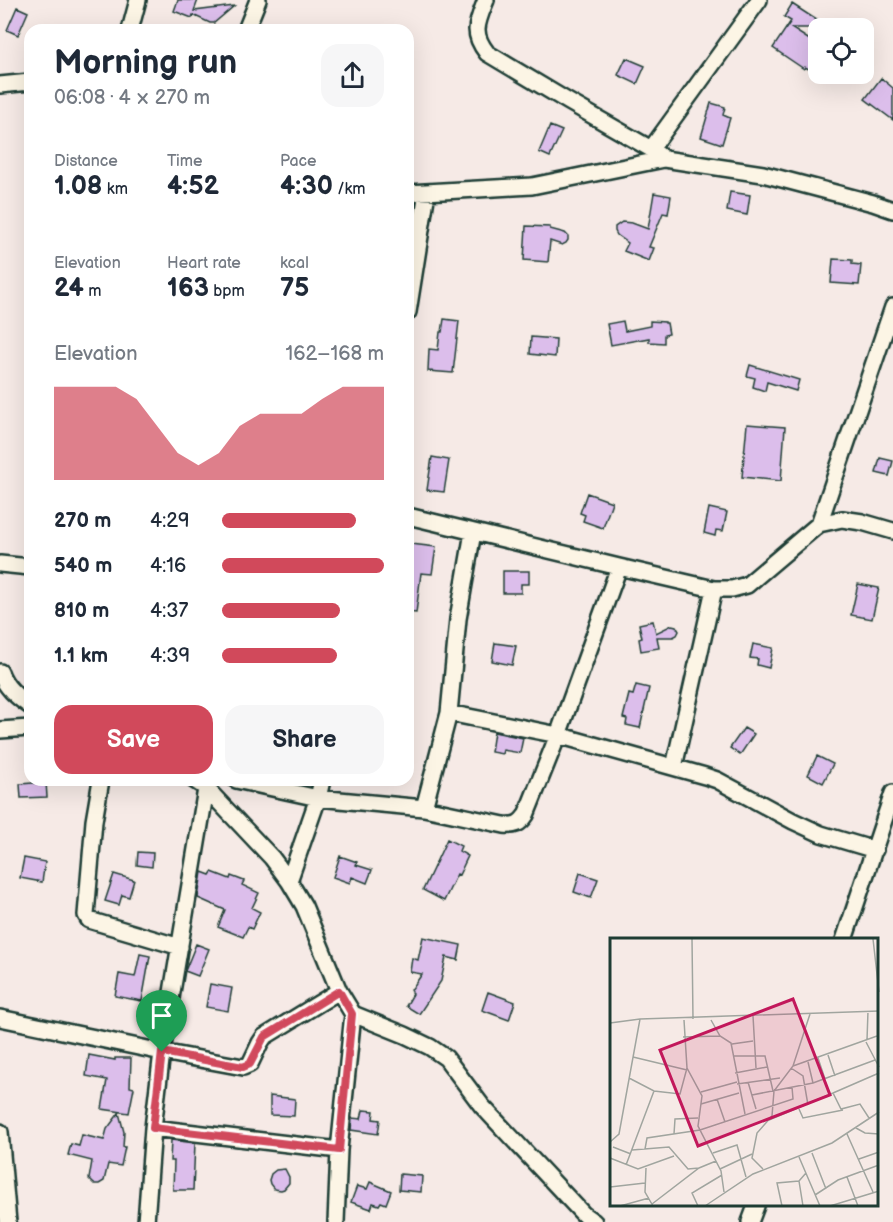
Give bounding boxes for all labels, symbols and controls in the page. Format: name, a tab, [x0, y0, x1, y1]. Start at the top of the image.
map controls	[808, 18, 874, 84]
button: locate	[808, 18, 874, 84]
text: Morning run	[54, 43, 237, 83]
button: share	[321, 44, 384, 107]
text: 06:08 · 4 × 270 m	[54, 86, 210, 110]
text: Distance	[54, 152, 118, 171]
text: Time	[167, 152, 202, 171]
text: Pace	[280, 152, 316, 171]
text: 1.08	[54, 171, 103, 202]
text: 4:52	[167, 171, 219, 202]
text: 4:30	[280, 171, 333, 202]
text: km	[103, 180, 128, 199]
text: /km	[333, 180, 366, 199]
text: Elevation	[54, 254, 121, 273]
text: Heart rate	[167, 254, 241, 273]
text: kcal	[280, 254, 309, 273]
text: 24	[54, 273, 84, 304]
text: 163	[167, 273, 209, 304]
text: 75	[280, 273, 309, 304]
text: m	[84, 282, 101, 301]
text: bpm	[209, 282, 245, 301]
text: Elevation	[54, 342, 137, 366]
text: 162–168 m	[286, 342, 384, 366]
text: 270 m	[54, 509, 111, 533]
text: 4:29	[150, 509, 190, 533]
text: 540 m	[54, 554, 112, 578]
text: 4:16	[150, 554, 186, 578]
text: 810 m	[54, 599, 109, 623]
text: 4:37	[150, 599, 188, 623]
text: 1.1 km	[54, 644, 108, 668]
text: 4:39	[150, 644, 190, 668]
button: Save	[54, 705, 213, 774]
button: Share	[225, 705, 384, 774]
inset map	[610, 938, 878, 1207]
pin	[136, 990, 187, 1052]
icon: arrive	[145, 999, 178, 1032]

